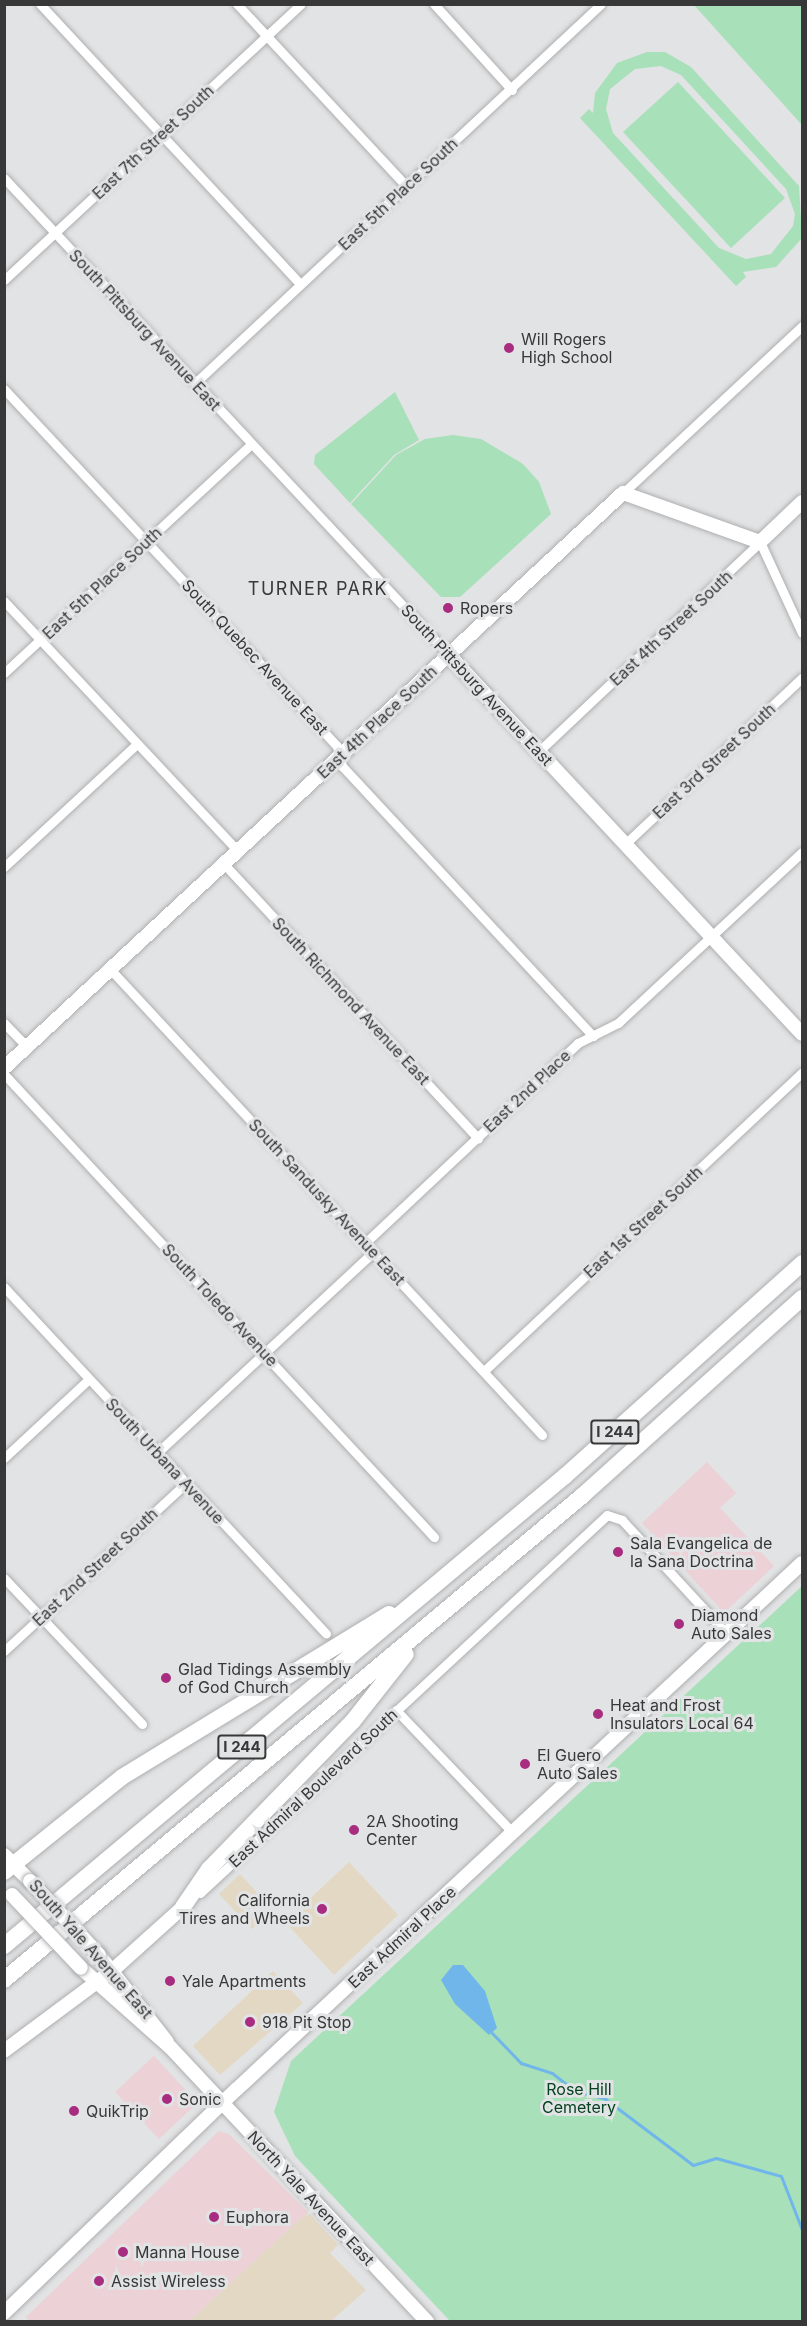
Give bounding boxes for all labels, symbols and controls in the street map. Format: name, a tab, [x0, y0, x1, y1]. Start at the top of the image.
street label: East 7th Street South	[88, 81, 218, 203]
street label: East 5th Place South	[334, 134, 462, 254]
street label: South Pittsburg Avenue East	[65, 245, 225, 415]
place label: Will Rogers High School	[521, 329, 612, 367]
marker: Will Rogers High School	[502, 341, 516, 355]
street label: East 5th Place South	[38, 523, 166, 643]
street label: East 4th Street South	[606, 566, 736, 690]
street label: South Quebec Avenue East	[178, 575, 332, 739]
district label: TURNER PARK	[248, 578, 388, 600]
place label: Ropers	[460, 598, 513, 618]
street label: South Pittsburg Avenue East	[397, 600, 557, 770]
marker: Ropers	[441, 601, 455, 615]
street label: East 4th Place South	[313, 662, 441, 782]
street label: East 3rd Street South	[649, 699, 779, 823]
street label: South Richmond Avenue East	[268, 913, 434, 1089]
street label: East 2nd Place	[480, 1046, 574, 1136]
street label: South Sandusky Avenue East	[245, 1115, 409, 1289]
street label: East 1st Street South	[580, 1162, 706, 1282]
street label: South Toledo Avenue	[158, 1240, 282, 1370]
street label: South Urbana Avenue	[102, 1394, 228, 1528]
road number: I 244	[590, 1420, 640, 1444]
street label: East 2nd Street South	[28, 1504, 162, 1630]
place label: Sala Evangelica de la Sana Doctrina	[630, 1533, 772, 1571]
marker: Sala Evangelica de la Sana Doctrina	[611, 1545, 625, 1559]
place label: Diamond Auto Sales	[691, 1605, 772, 1643]
marker: Diamond Auto Sales	[672, 1617, 686, 1631]
place label: Glad Tidings Assembly of God Church	[178, 1659, 351, 1697]
marker: Glad Tidings Assembly of God Church	[159, 1671, 173, 1685]
place label: Heat and Frost Insulators Local 64	[610, 1695, 754, 1733]
street label: East Admiral Boulevard South	[225, 1705, 401, 1871]
marker: Heat and Frost Insulators Local 64	[591, 1707, 605, 1721]
road number: I 244	[216, 1735, 268, 1759]
place label: El Guero Auto Sales	[537, 1745, 618, 1783]
marker: El Guero Auto Sales	[518, 1757, 532, 1771]
place label: 2A Shooting Center	[366, 1811, 459, 1849]
marker: 2A Shooting Center	[347, 1823, 361, 1837]
street label: South Yale Avenue East	[25, 1876, 157, 2022]
street label: East Admiral Place	[344, 1882, 460, 1992]
place label: California Tires and Wheels	[179, 1890, 310, 1928]
marker: California Tires and Wheels	[315, 1902, 329, 1916]
place label: Yale Apartments	[182, 1971, 306, 1991]
marker: Yale Apartments	[163, 1974, 177, 1988]
place label: 918 Pit Stop	[262, 2012, 351, 2032]
marker: 918 Pit Stop	[243, 2015, 257, 2029]
park label: Rose Hill Cemetery	[542, 2079, 616, 2117]
place label: Sonic	[179, 2089, 221, 2109]
marker: Sonic	[160, 2092, 174, 2106]
place label: QuikTrip	[86, 2101, 149, 2121]
marker: QuikTrip	[67, 2104, 81, 2118]
street label: North Yale Avenue East	[244, 2127, 378, 2269]
place label: Euphora	[226, 2207, 289, 2227]
marker: Euphora	[207, 2210, 221, 2224]
place label: Manna House	[135, 2242, 240, 2262]
marker: Manna House	[116, 2245, 130, 2259]
place label: Assist Wireless	[111, 2271, 226, 2291]
marker: Assist Wireless	[92, 2274, 106, 2288]

